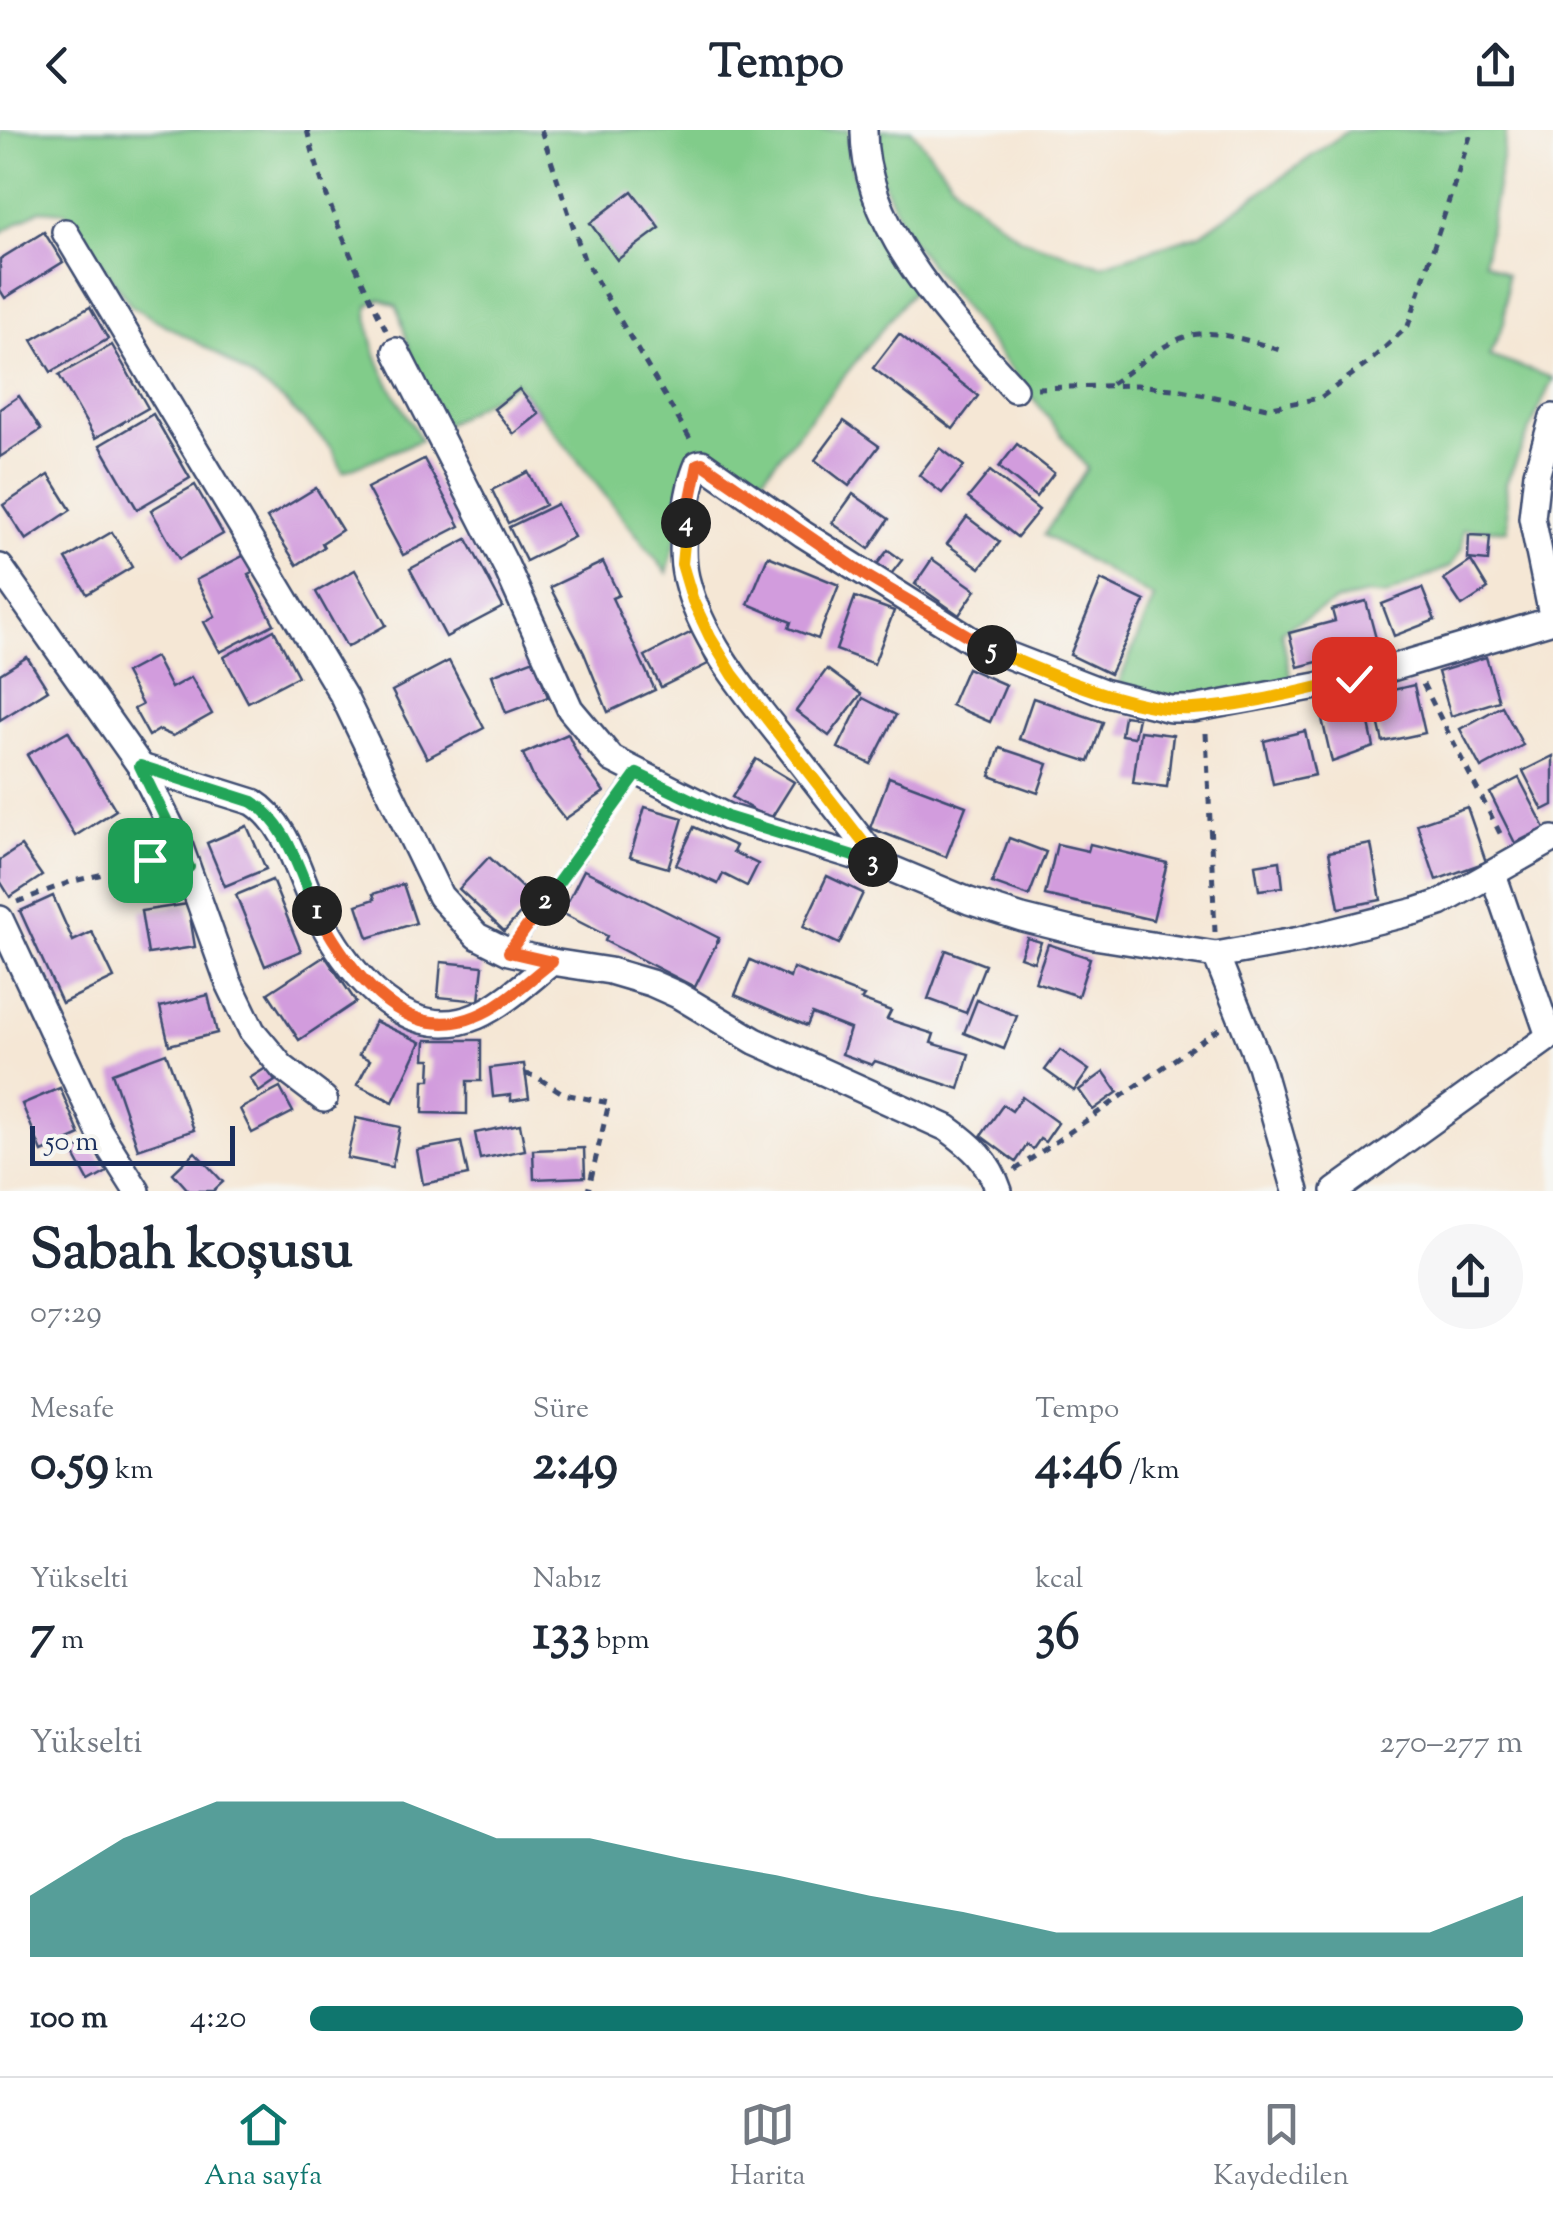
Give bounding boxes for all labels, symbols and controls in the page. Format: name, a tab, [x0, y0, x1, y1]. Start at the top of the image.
text: Tempo	[709, 33, 844, 98]
icon: back	[30, 38, 85, 93]
icon: share	[1468, 38, 1523, 93]
pin: 4	[661, 498, 711, 548]
text: 4	[679, 503, 693, 543]
pin: 5	[967, 625, 1017, 675]
text: 5	[987, 630, 997, 670]
pin	[1312, 637, 1397, 722]
icon: check	[1327, 652, 1382, 707]
pin	[108, 818, 193, 903]
icon: arrive	[123, 833, 178, 888]
pin: 3	[848, 837, 898, 887]
text: 3	[867, 842, 879, 882]
pin: 2	[520, 876, 570, 926]
text: 2	[538, 881, 552, 921]
pin: 1	[292, 886, 342, 936]
text: 1	[312, 891, 322, 931]
scale bar	[30, 1121, 235, 1166]
text: 50 m	[45, 1123, 99, 1163]
text: Sabah koşusu	[30, 1214, 353, 1293]
button: share	[1418, 1224, 1523, 1329]
text: 07:29	[30, 1291, 102, 1337]
text: Mesafe	[30, 1390, 114, 1430]
text: Süre	[533, 1390, 589, 1430]
text: Tempo	[1035, 1390, 1119, 1430]
text: 0.59	[30, 1430, 109, 1502]
text: 2:49	[533, 1430, 618, 1502]
text: 4:46	[1035, 1430, 1123, 1502]
text: km	[109, 1451, 154, 1491]
text: /km	[1123, 1451, 1180, 1491]
text: Yükselti	[30, 1560, 128, 1600]
text: Nabız	[533, 1560, 601, 1600]
text: kcal	[1035, 1560, 1083, 1600]
text: 7	[30, 1600, 55, 1672]
text: 133	[533, 1600, 590, 1672]
text: 36	[1035, 1600, 1080, 1672]
text: m	[55, 1621, 84, 1661]
text: bpm	[590, 1621, 650, 1661]
text: Yükselti	[30, 1721, 142, 1767]
text: 270–277 m	[1380, 1721, 1523, 1767]
text: 100 m	[30, 1996, 108, 2042]
text: 4:20	[190, 1996, 246, 2042]
tab: Ana sayfa	[204, 2097, 322, 2197]
tab: Harita	[730, 2097, 805, 2197]
tab: Kaydedilen	[1213, 2097, 1349, 2197]

